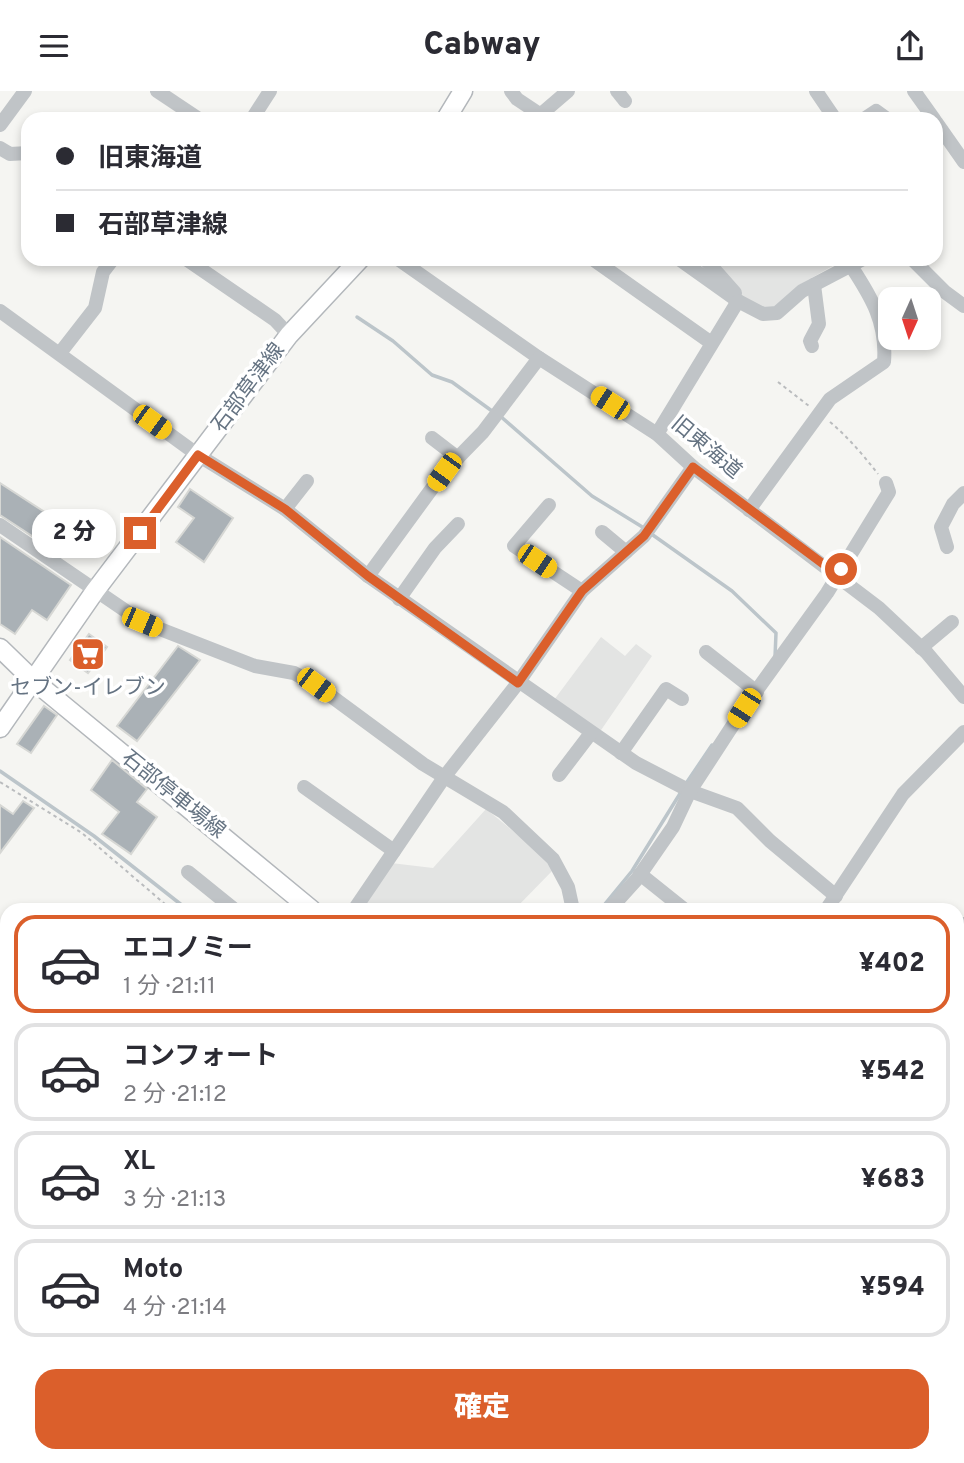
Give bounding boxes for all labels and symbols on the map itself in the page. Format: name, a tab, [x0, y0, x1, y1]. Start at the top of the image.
north arrow	[878, 287, 942, 350]
street label: 石部草津線	[207, 338, 291, 438]
car	[587, 383, 634, 423]
car	[129, 401, 176, 443]
street label: 旧東海道	[665, 411, 747, 485]
car	[424, 449, 465, 495]
callout: 2 分	[32, 509, 116, 557]
route end	[124, 517, 156, 549]
car	[514, 541, 561, 581]
route start	[825, 553, 857, 585]
car	[119, 604, 166, 640]
supermarket icon: セブン-イレブン	[69, 635, 107, 673]
car	[293, 664, 340, 706]
place label: セブン-イレブン	[10, 675, 166, 702]
car	[724, 685, 765, 731]
street label: 石部停車場線	[116, 745, 230, 845]

